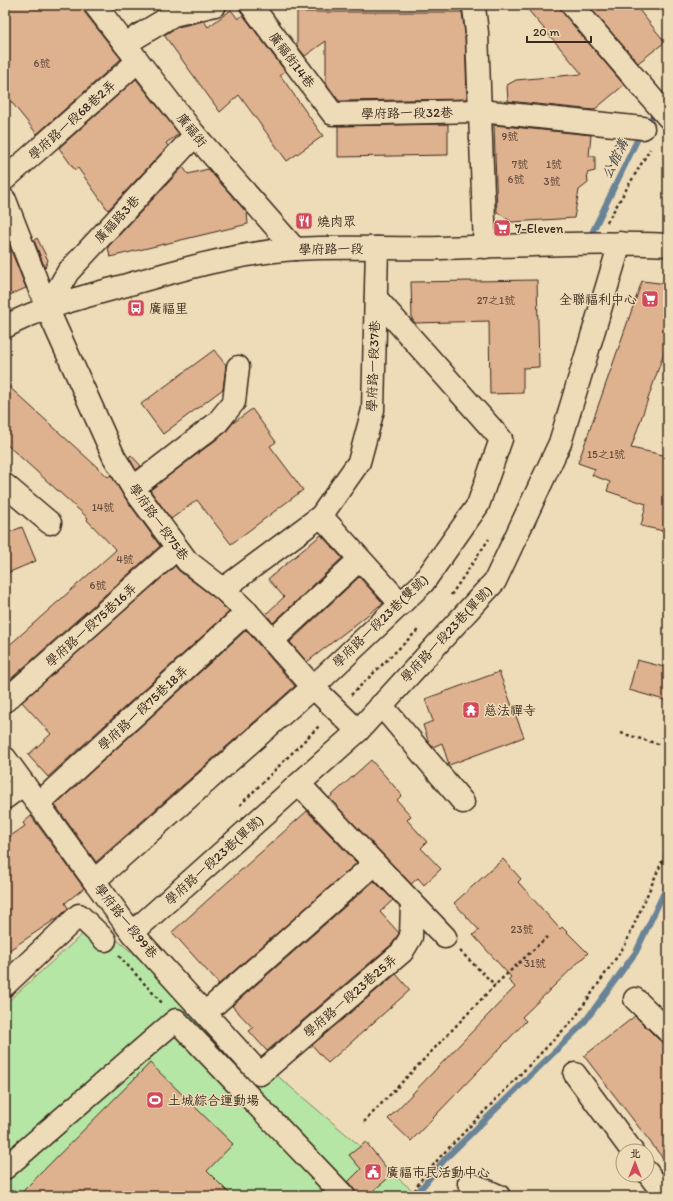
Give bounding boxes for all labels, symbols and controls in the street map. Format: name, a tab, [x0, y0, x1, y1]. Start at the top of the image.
scale bar	[527, 18, 591, 44]
text: 20 m	[533, 25, 560, 39]
street label: 廣福街14巷	[266, 29, 318, 91]
house number: 6號	[34, 57, 50, 70]
street label: 學府路一段68巷2弄	[25, 77, 119, 163]
street label: 學府路一段32巷	[361, 105, 453, 121]
street label: 廣福街	[174, 110, 210, 150]
house number: 9號	[502, 130, 518, 143]
water label: 公館溝	[598, 136, 632, 182]
house number: 7號	[512, 158, 528, 171]
house number: 1號	[546, 158, 562, 171]
house number: 6號	[508, 173, 524, 186]
house number: 3號	[544, 175, 561, 188]
street label: 廣福路3巷	[91, 192, 143, 246]
restaurant icon: 燒肉眾	[294, 211, 314, 231]
place label: 燒肉眾	[317, 214, 356, 229]
supermarket icon: 7-Eleven	[492, 218, 512, 238]
place label: 7-Eleven	[515, 221, 564, 236]
street label: 學府路一段	[298, 241, 364, 257]
supermarket icon: 全聯福利中心	[640, 289, 660, 309]
place label: 全聯福利中心	[559, 292, 637, 307]
house number: 27之1號	[477, 294, 515, 307]
bus stop icon: 廣福里	[126, 298, 146, 318]
place label: 廣福里	[149, 301, 188, 316]
street label: 學府路一段37巷	[364, 320, 382, 412]
house number: 15之1號	[587, 448, 625, 461]
street label: 學府路一段75巷	[126, 481, 192, 563]
house number: 14號	[92, 501, 114, 514]
house number: 4號	[116, 553, 134, 566]
street label: 學府路一段23巷(雙號)	[329, 572, 431, 670]
house number: 6號	[90, 579, 106, 592]
street label: 學府路一段75巷16弄	[42, 580, 140, 670]
street label: 學府路一段23巷(單號)	[397, 583, 495, 685]
street label: 學府路一段75巷18弄	[95, 662, 191, 754]
temple icon: 慈法禪寺	[461, 700, 481, 720]
place label: 慈法禪寺	[484, 703, 536, 718]
street label: 學府路一段23巷(單號)	[162, 812, 266, 908]
street label: 學府路一段99巷	[91, 881, 161, 961]
house number: 23號	[511, 923, 533, 936]
street label: 學府路一段23巷25弄	[300, 951, 400, 1041]
house number: 31號	[524, 957, 546, 970]
sports icon: 土城綜合運動場	[145, 1090, 165, 1110]
place label: 土城綜合運動場	[168, 1093, 259, 1108]
north arrow	[615, 1143, 655, 1183]
text: 北	[630, 1147, 641, 1160]
public building icon: 廣福市民活動中心	[363, 1162, 383, 1182]
place label: 廣福市民活動中心	[386, 1165, 490, 1180]

